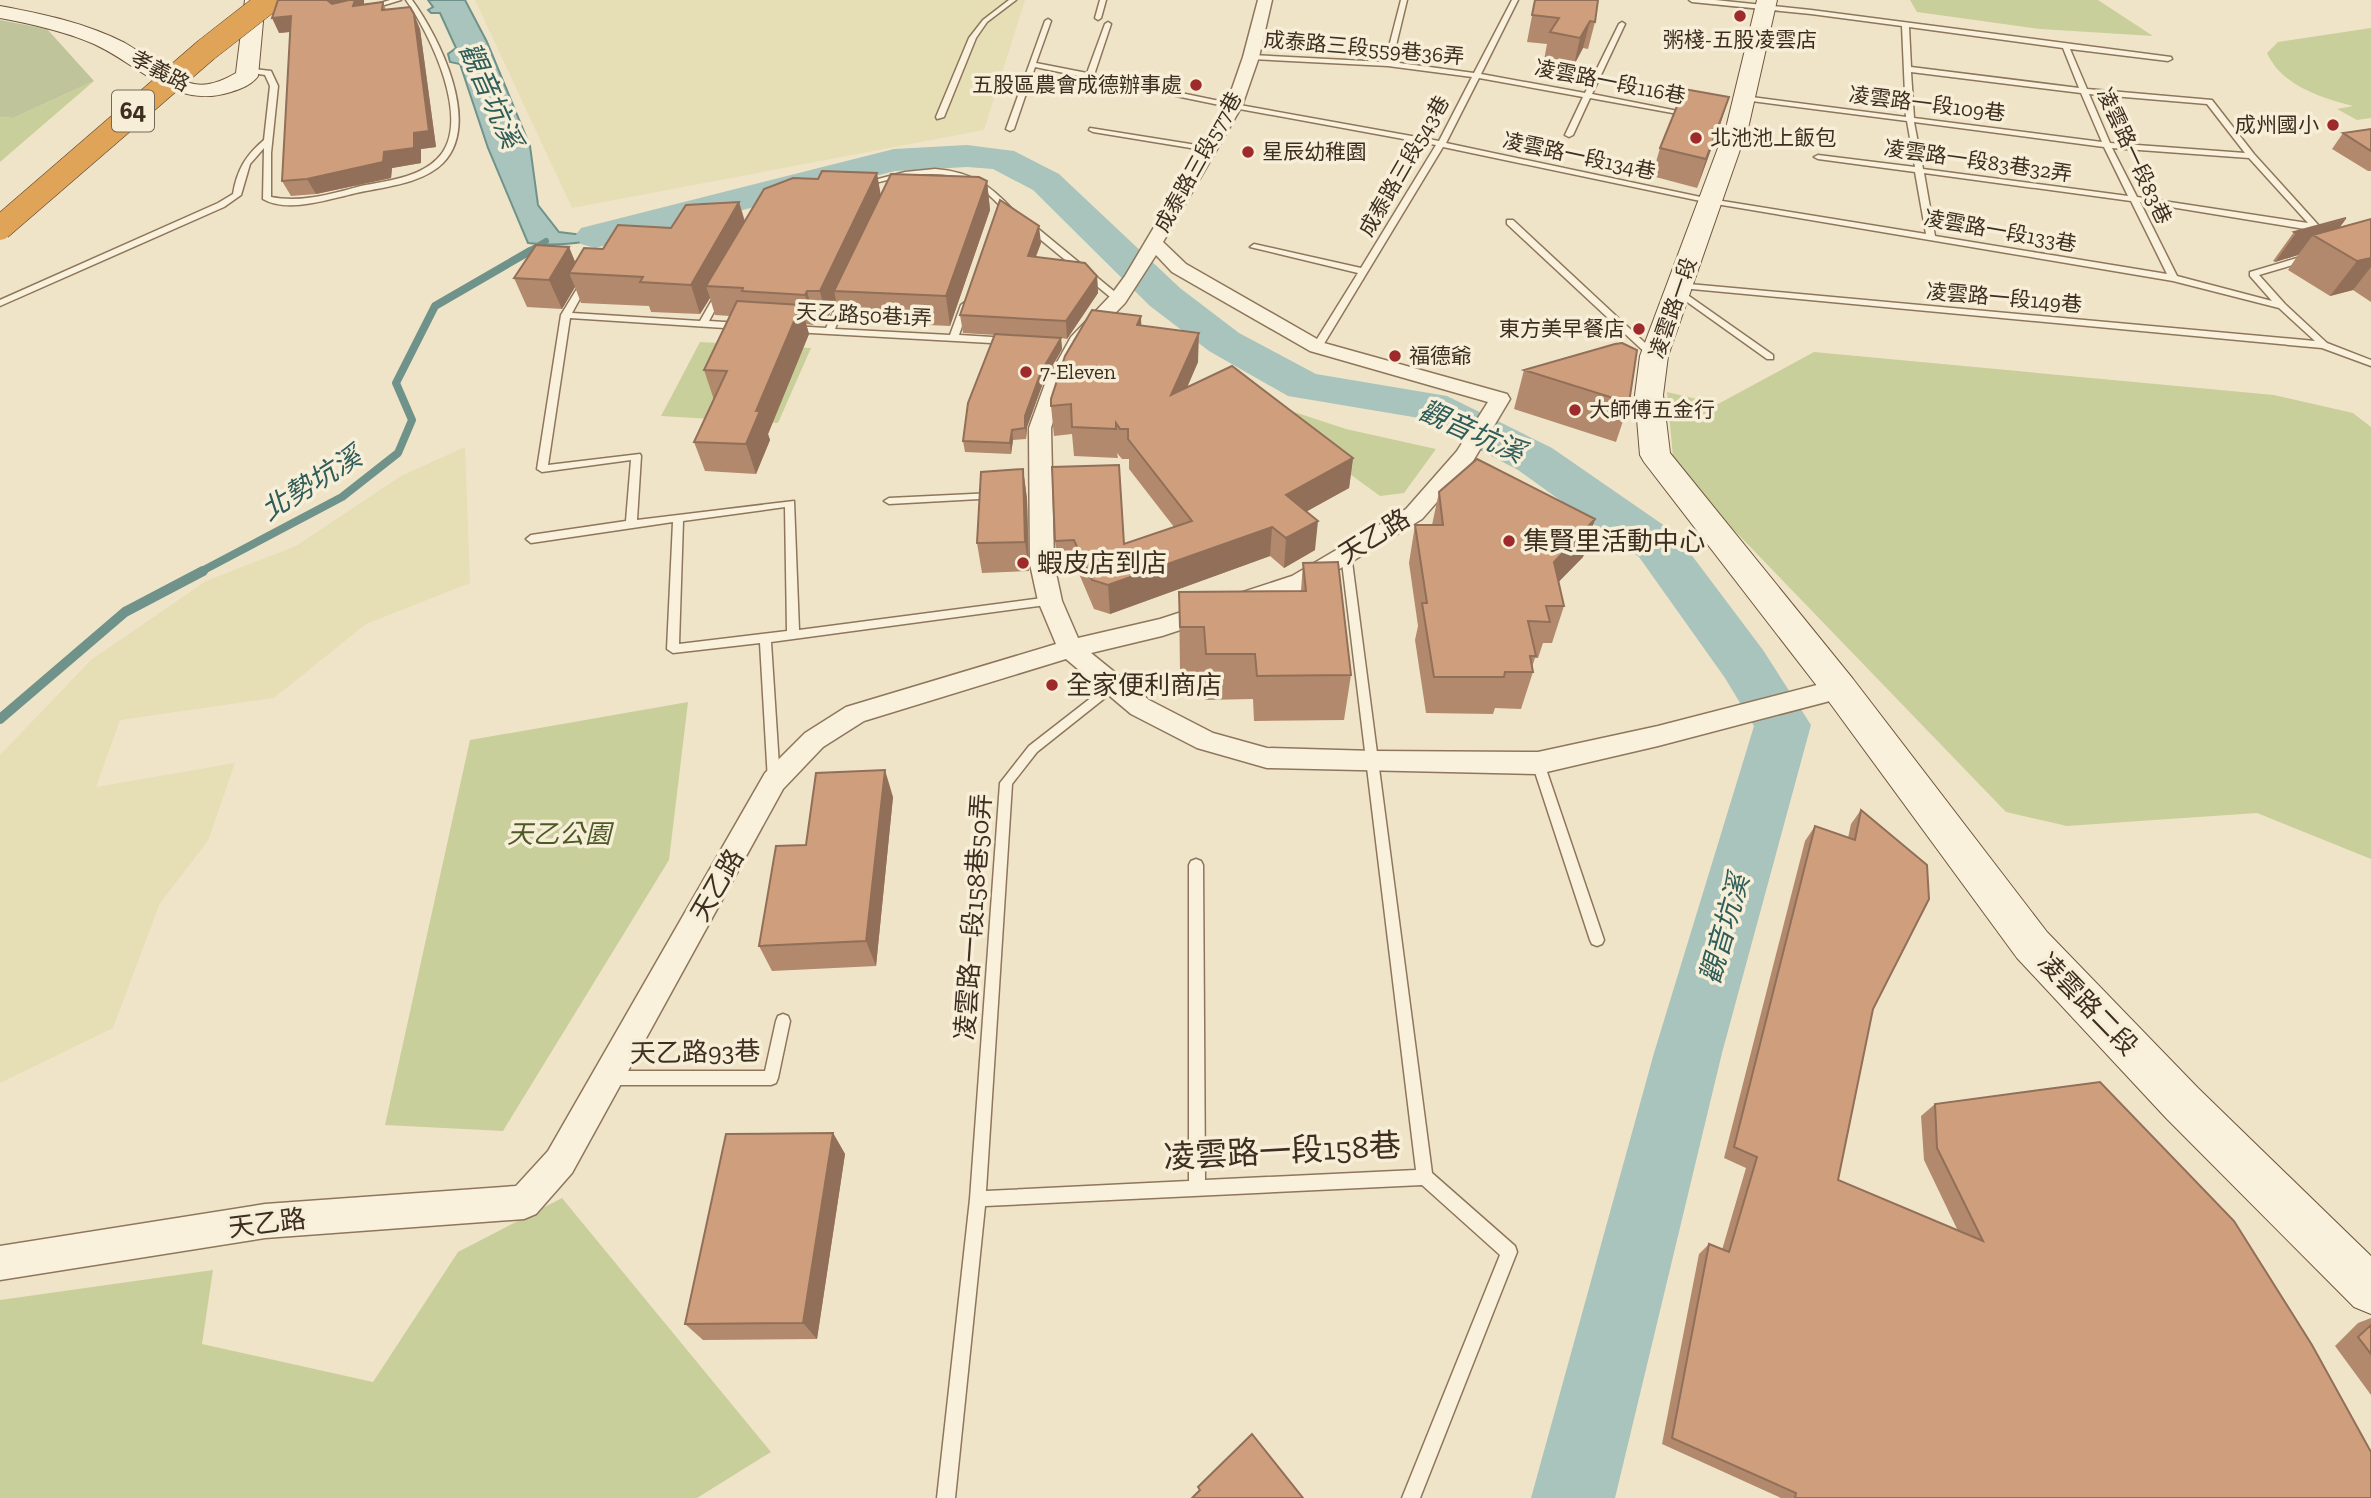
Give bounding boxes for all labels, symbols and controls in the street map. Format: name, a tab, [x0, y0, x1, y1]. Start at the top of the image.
marker: 粥棧-五股凌雲店	[1732, 8, 1748, 24]
street label: 成泰路三段559巷36弄	[1263, 26, 1465, 69]
place label: 粥棧-五股凌雲店	[1663, 27, 1817, 52]
water label: 觀音坑溪	[453, 37, 530, 157]
street label: 孝義路	[127, 45, 194, 96]
street label: 凌雲路一段116巷	[1532, 55, 1688, 108]
place label: 五股區農會成德辦事處	[972, 72, 1182, 97]
marker: 五股區農會成德辦事處	[1188, 77, 1204, 93]
street label: 凌雲路一段109巷	[1847, 82, 2007, 125]
street label: 凌雲路一段83巷	[2092, 84, 2177, 228]
street label: 成泰路三段577巷	[1149, 87, 1246, 236]
road number: 64	[112, 90, 154, 132]
street label: 成泰路三段543巷	[1353, 91, 1454, 241]
place label: 成州國小	[2235, 112, 2319, 137]
marker: 成州國小	[2325, 117, 2341, 133]
place label: 北池池上飯包	[1710, 125, 1836, 150]
street label: 凌雲路一段134巷	[1500, 127, 1658, 184]
marker: 北池池上飯包	[1688, 130, 1704, 146]
street label: 凌雲路一段83巷32弄	[1882, 135, 2074, 186]
place label: 星辰幼稚園	[1262, 139, 1367, 164]
marker: 星辰幼稚園	[1240, 144, 1256, 160]
street label: 凌雲路一段133巷	[1922, 205, 2078, 256]
street label: 凌雲路一段	[1644, 254, 1701, 362]
street label: 凌雲路一段149巷	[1925, 278, 2083, 317]
street label: 天乙路50巷1弄	[795, 298, 933, 331]
place label: 東方美早餐店	[1499, 316, 1625, 341]
marker: 東方美早餐店	[1631, 321, 1647, 337]
place label: 福德爺	[1409, 343, 1472, 368]
marker: 福德爺	[1387, 348, 1403, 364]
place label: 7-Eleven	[1040, 359, 1116, 384]
marker: 7-Eleven	[1018, 364, 1034, 380]
water label: 觀音坑溪	[1414, 394, 1533, 471]
place label: 大師傅五金行	[1589, 397, 1715, 422]
marker: 大師傅五金行	[1567, 402, 1583, 418]
water label: 北勢坑溪	[255, 438, 371, 527]
street label: 天乙路	[1332, 502, 1416, 570]
place label: 集賢里活動中心	[1523, 525, 1705, 557]
marker: 集賢里活動中心	[1501, 533, 1517, 549]
place label: 蝦皮店到店	[1037, 547, 1167, 579]
marker: 蝦皮店到店	[1015, 555, 1031, 571]
place label: 全家便利商店	[1066, 669, 1222, 701]
marker: 全家便利商店	[1044, 677, 1060, 693]
street label: 凌雲路一段158巷50弄	[948, 792, 998, 1042]
park label: 天乙公園	[507, 818, 615, 850]
street label: 天乙路	[684, 843, 750, 927]
water label: 觀音坑溪	[1693, 867, 1757, 988]
street label: 凌雲路二段	[2031, 946, 2145, 1062]
street label: 天乙路93巷	[629, 1035, 761, 1069]
street label: 凌雲路一段158巷	[1162, 1126, 1402, 1176]
street label: 天乙路	[226, 1202, 308, 1244]

